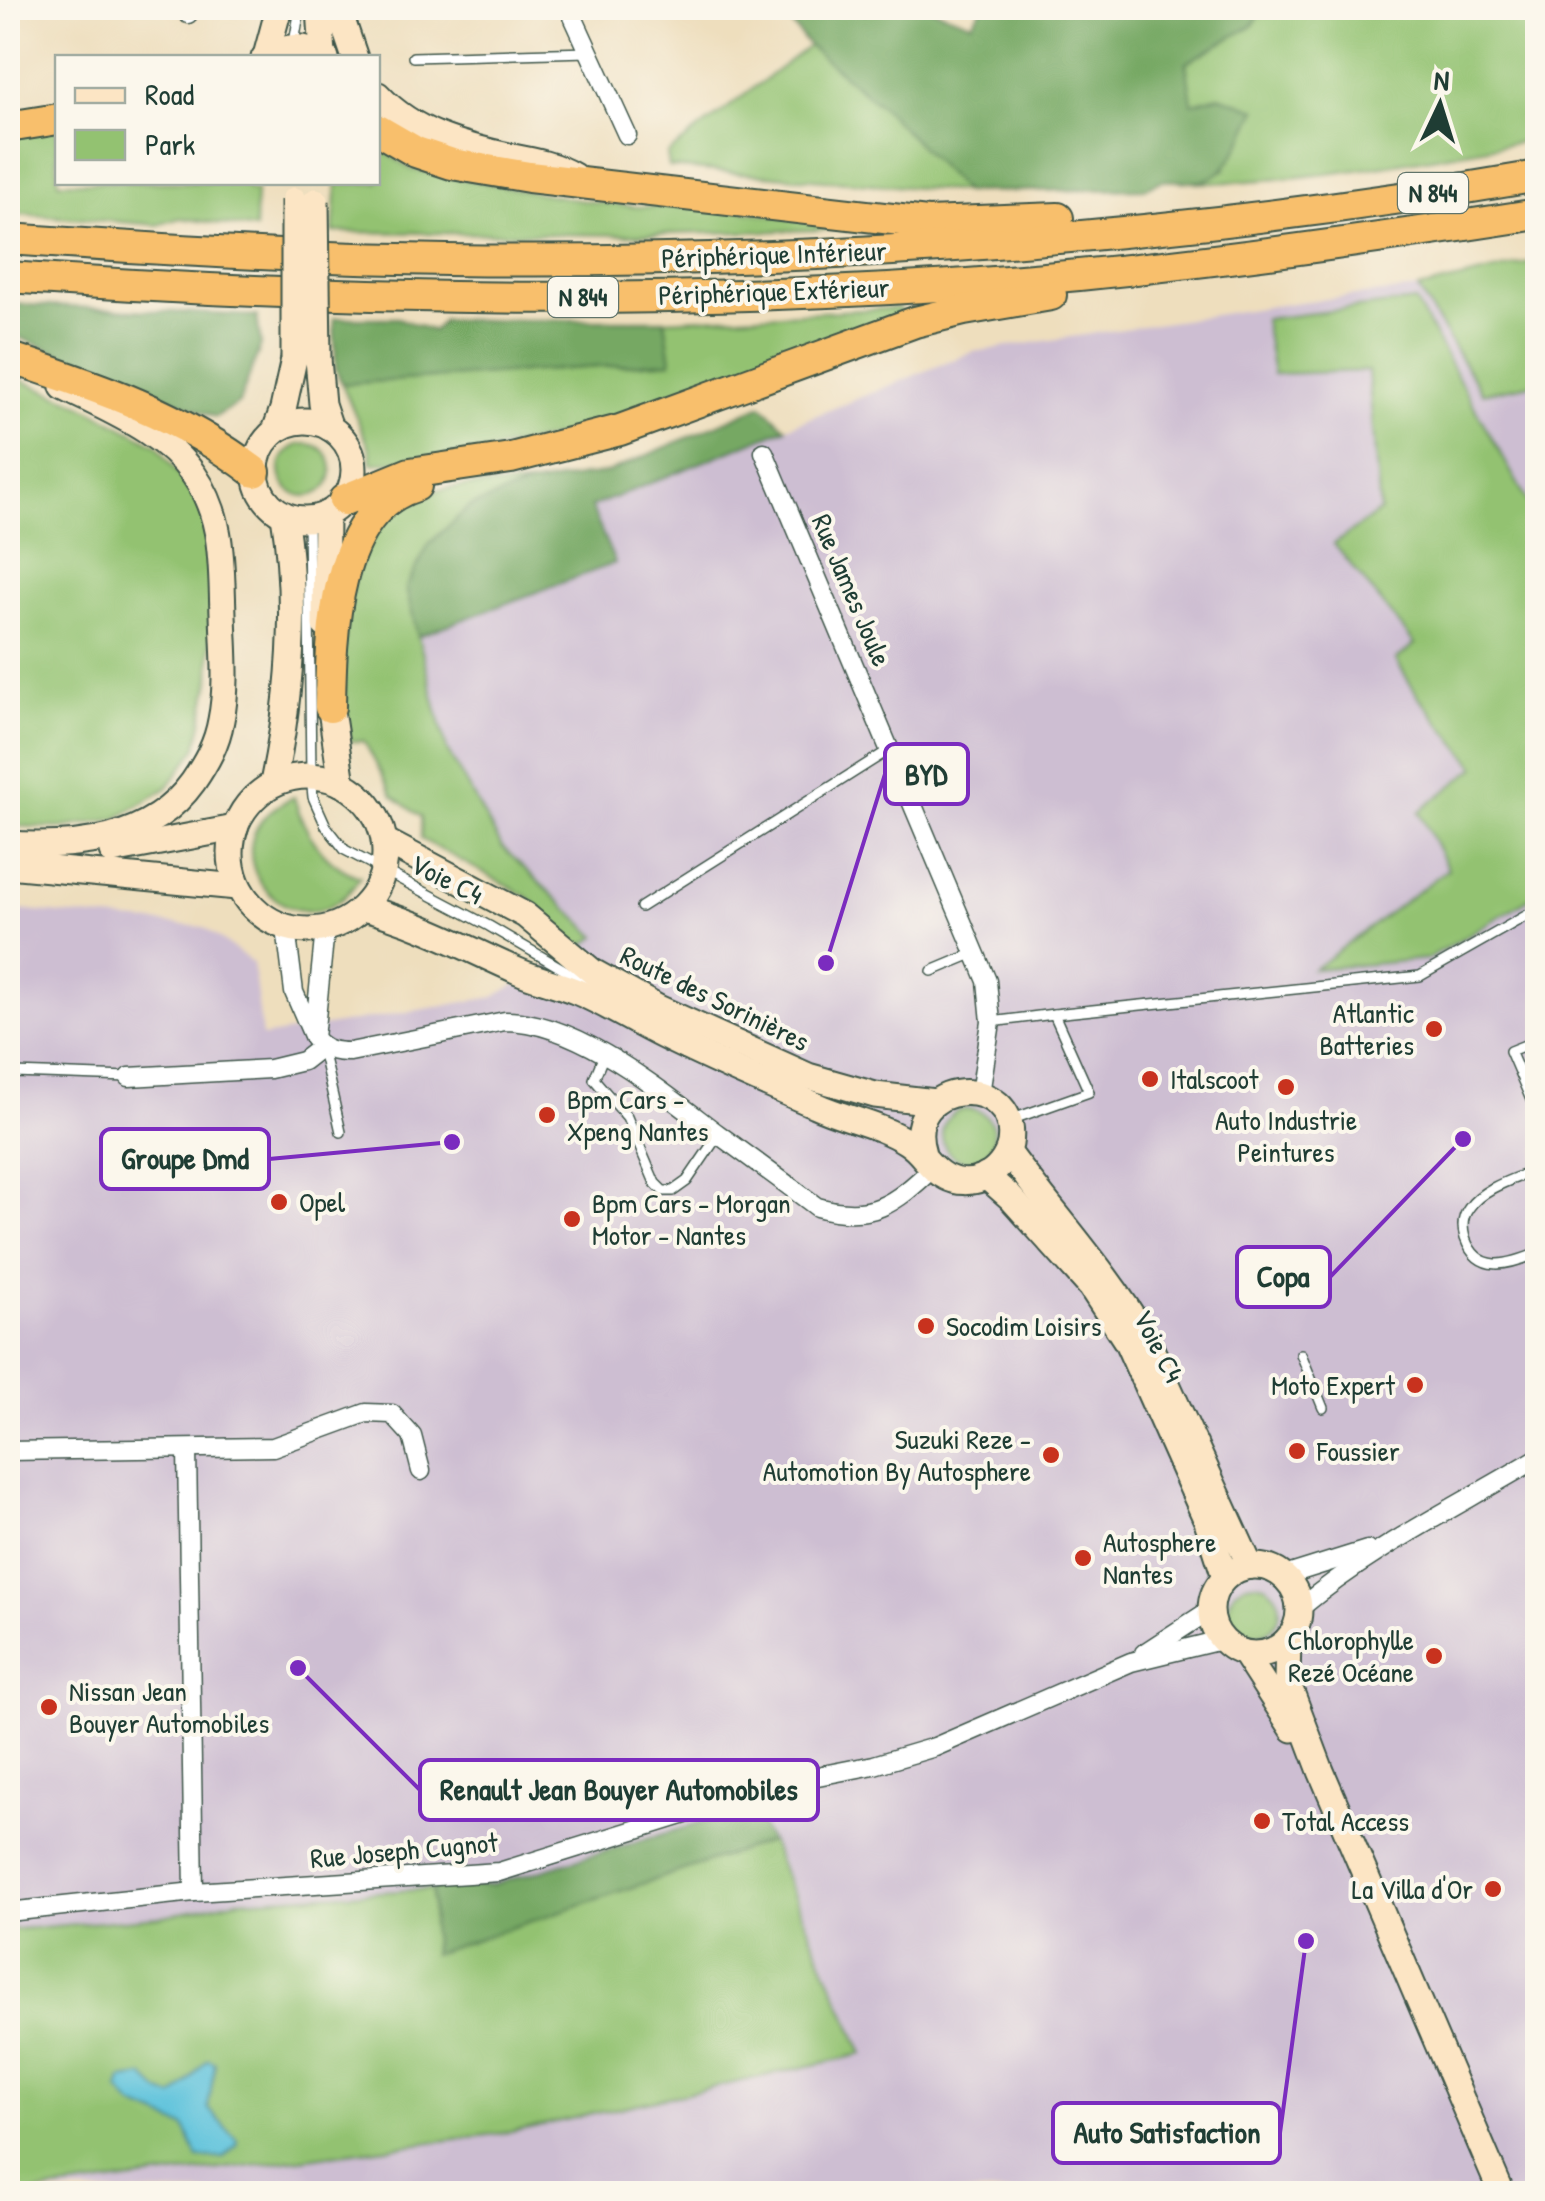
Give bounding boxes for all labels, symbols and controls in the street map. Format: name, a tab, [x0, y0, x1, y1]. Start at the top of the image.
legend	[55, 55, 380, 185]
north arrow	[1390, 55, 1490, 155]
text: N	[1433, 61, 1451, 100]
text: Road	[145, 74, 194, 114]
text: Park	[145, 124, 195, 164]
road number: N 844	[1398, 173, 1468, 213]
street label: Périphérique Intérieur	[661, 231, 888, 277]
street label: Périphérique Extérieur	[658, 268, 890, 314]
road number: N 844	[548, 277, 618, 317]
street label: Rue James Joule	[803, 508, 901, 672]
callout: BYD	[885, 744, 968, 804]
text: BYD	[905, 754, 948, 794]
street label: Voie C4	[404, 845, 490, 913]
street label: Route des Sorinières	[614, 936, 816, 1060]
place label: Atlantic Batteries	[1319, 994, 1414, 1064]
marker: Atlantic Batteries	[1423, 1018, 1445, 1040]
place label: Italscoot	[1170, 1060, 1259, 1098]
marker: Italscoot	[1139, 1068, 1161, 1090]
marker: Auto Industrie Peintures	[1275, 1076, 1297, 1098]
place label: Bpm Cars - Xpeng Nantes	[567, 1080, 709, 1150]
place label: Auto Industrie Peintures	[1215, 1101, 1357, 1171]
marker: Bpm Cars - Xpeng Nantes	[536, 1104, 558, 1126]
callout: Groupe Dmd	[101, 1129, 269, 1189]
text: Groupe Dmd	[121, 1138, 249, 1179]
place label: Opel	[299, 1183, 346, 1221]
place label: Bpm Cars - Morgan Motor - Nantes	[592, 1184, 791, 1254]
marker: Opel	[268, 1191, 290, 1213]
marker: Bpm Cars - Morgan Motor - Nantes	[561, 1208, 583, 1230]
callout: Copa	[1237, 1247, 1330, 1307]
text: Copa	[1256, 1256, 1310, 1297]
street label: Voie C4	[1125, 1303, 1193, 1389]
place label: Socodim Loisirs	[946, 1307, 1102, 1345]
marker: Socodim Loisirs	[915, 1315, 937, 1337]
place label: Moto Expert	[1271, 1366, 1395, 1404]
marker: Moto Expert	[1404, 1374, 1426, 1396]
place label: Suzuki Reze - Automotion By Autosphere	[763, 1420, 1031, 1490]
place label: Foussier	[1316, 1432, 1400, 1470]
marker: Foussier	[1286, 1440, 1308, 1462]
marker: Suzuki Reze - Automotion By Autosphere	[1040, 1444, 1062, 1466]
place label: Autosphere Nantes	[1103, 1523, 1216, 1593]
marker: Autosphere Nantes	[1072, 1547, 1094, 1569]
place label: Chlorophylle Rezé Océane	[1287, 1621, 1414, 1691]
marker: Chlorophylle Rezé Océane	[1423, 1645, 1445, 1667]
place label: Nissan Jean Bouyer Automobiles	[69, 1672, 269, 1742]
marker: Nissan Jean Bouyer Automobiles	[38, 1696, 60, 1718]
callout: Renault Jean Bouyer Automobiles	[420, 1760, 818, 1820]
text: Renault Jean Bouyer Automobiles	[440, 1769, 798, 1810]
place label: Total Access	[1282, 1802, 1409, 1840]
marker: Total Access	[1251, 1810, 1273, 1832]
street label: Rue Joseph Cugnot	[309, 1823, 500, 1877]
place label: La Villa d'Or	[1352, 1870, 1473, 1908]
marker: La Villa d'Or	[1482, 1878, 1504, 1900]
callout: Auto Satisfaction	[1053, 2103, 1280, 2163]
text: Auto Satisfaction	[1074, 2112, 1260, 2152]

